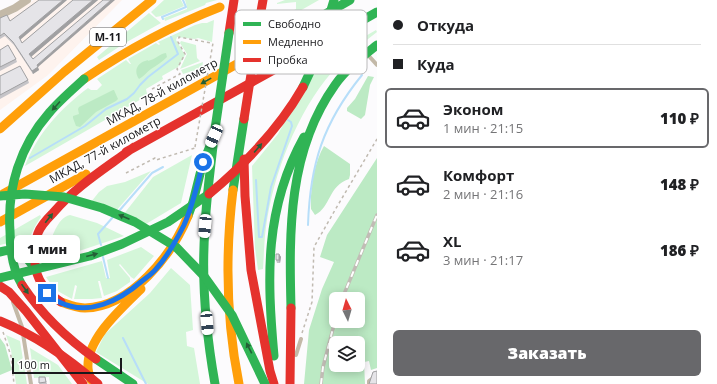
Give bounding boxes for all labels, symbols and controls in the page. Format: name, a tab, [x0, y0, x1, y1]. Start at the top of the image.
legend	[235, 10, 367, 74]
text: Откуда	[417, 15, 474, 35]
text: Свободно	[268, 16, 321, 31]
road number: М-11	[90, 28, 126, 46]
text: Медленно	[268, 34, 324, 49]
text: Пробка	[268, 52, 308, 67]
street label: МКАД, 78-й километр	[103, 54, 221, 129]
text: Куда	[417, 54, 455, 74]
one-way arrow	[200, 78, 212, 85]
text: Эконом	[443, 99, 503, 119]
icon: car	[395, 100, 431, 136]
one-way arrow	[51, 101, 61, 111]
text: 110 ₽	[660, 108, 699, 128]
street label: МКАД, 77-й километр	[46, 112, 164, 187]
text: 1 мин · 21:15	[443, 119, 523, 137]
car	[204, 123, 224, 149]
one-way arrow	[254, 143, 263, 153]
route start	[194, 153, 212, 171]
text: Комфорт	[443, 165, 514, 185]
icon: car	[395, 166, 431, 202]
text: 148 ₽	[660, 174, 699, 194]
text: 2 мин · 21:16	[443, 185, 523, 203]
one-way arrow	[45, 213, 54, 224]
one-way arrow	[118, 214, 129, 220]
car	[198, 214, 212, 238]
text: XL	[443, 231, 461, 251]
icon: car	[395, 232, 431, 268]
callout: 1 мин	[14, 235, 80, 263]
text: 1 мин	[27, 240, 67, 258]
text: 186 ₽	[660, 240, 699, 260]
one-way arrow	[86, 251, 98, 257]
text: 3 мин · 21:17	[443, 251, 523, 269]
one-way arrow	[21, 284, 29, 294]
route end	[38, 284, 56, 302]
north arrow	[329, 292, 365, 328]
map controls	[329, 292, 365, 372]
car	[200, 311, 214, 335]
button: Заказать	[393, 330, 701, 376]
button: layers	[329, 336, 365, 372]
one-way arrow	[246, 343, 252, 354]
scale bar	[12, 356, 122, 375]
text: 100 m	[18, 357, 50, 372]

